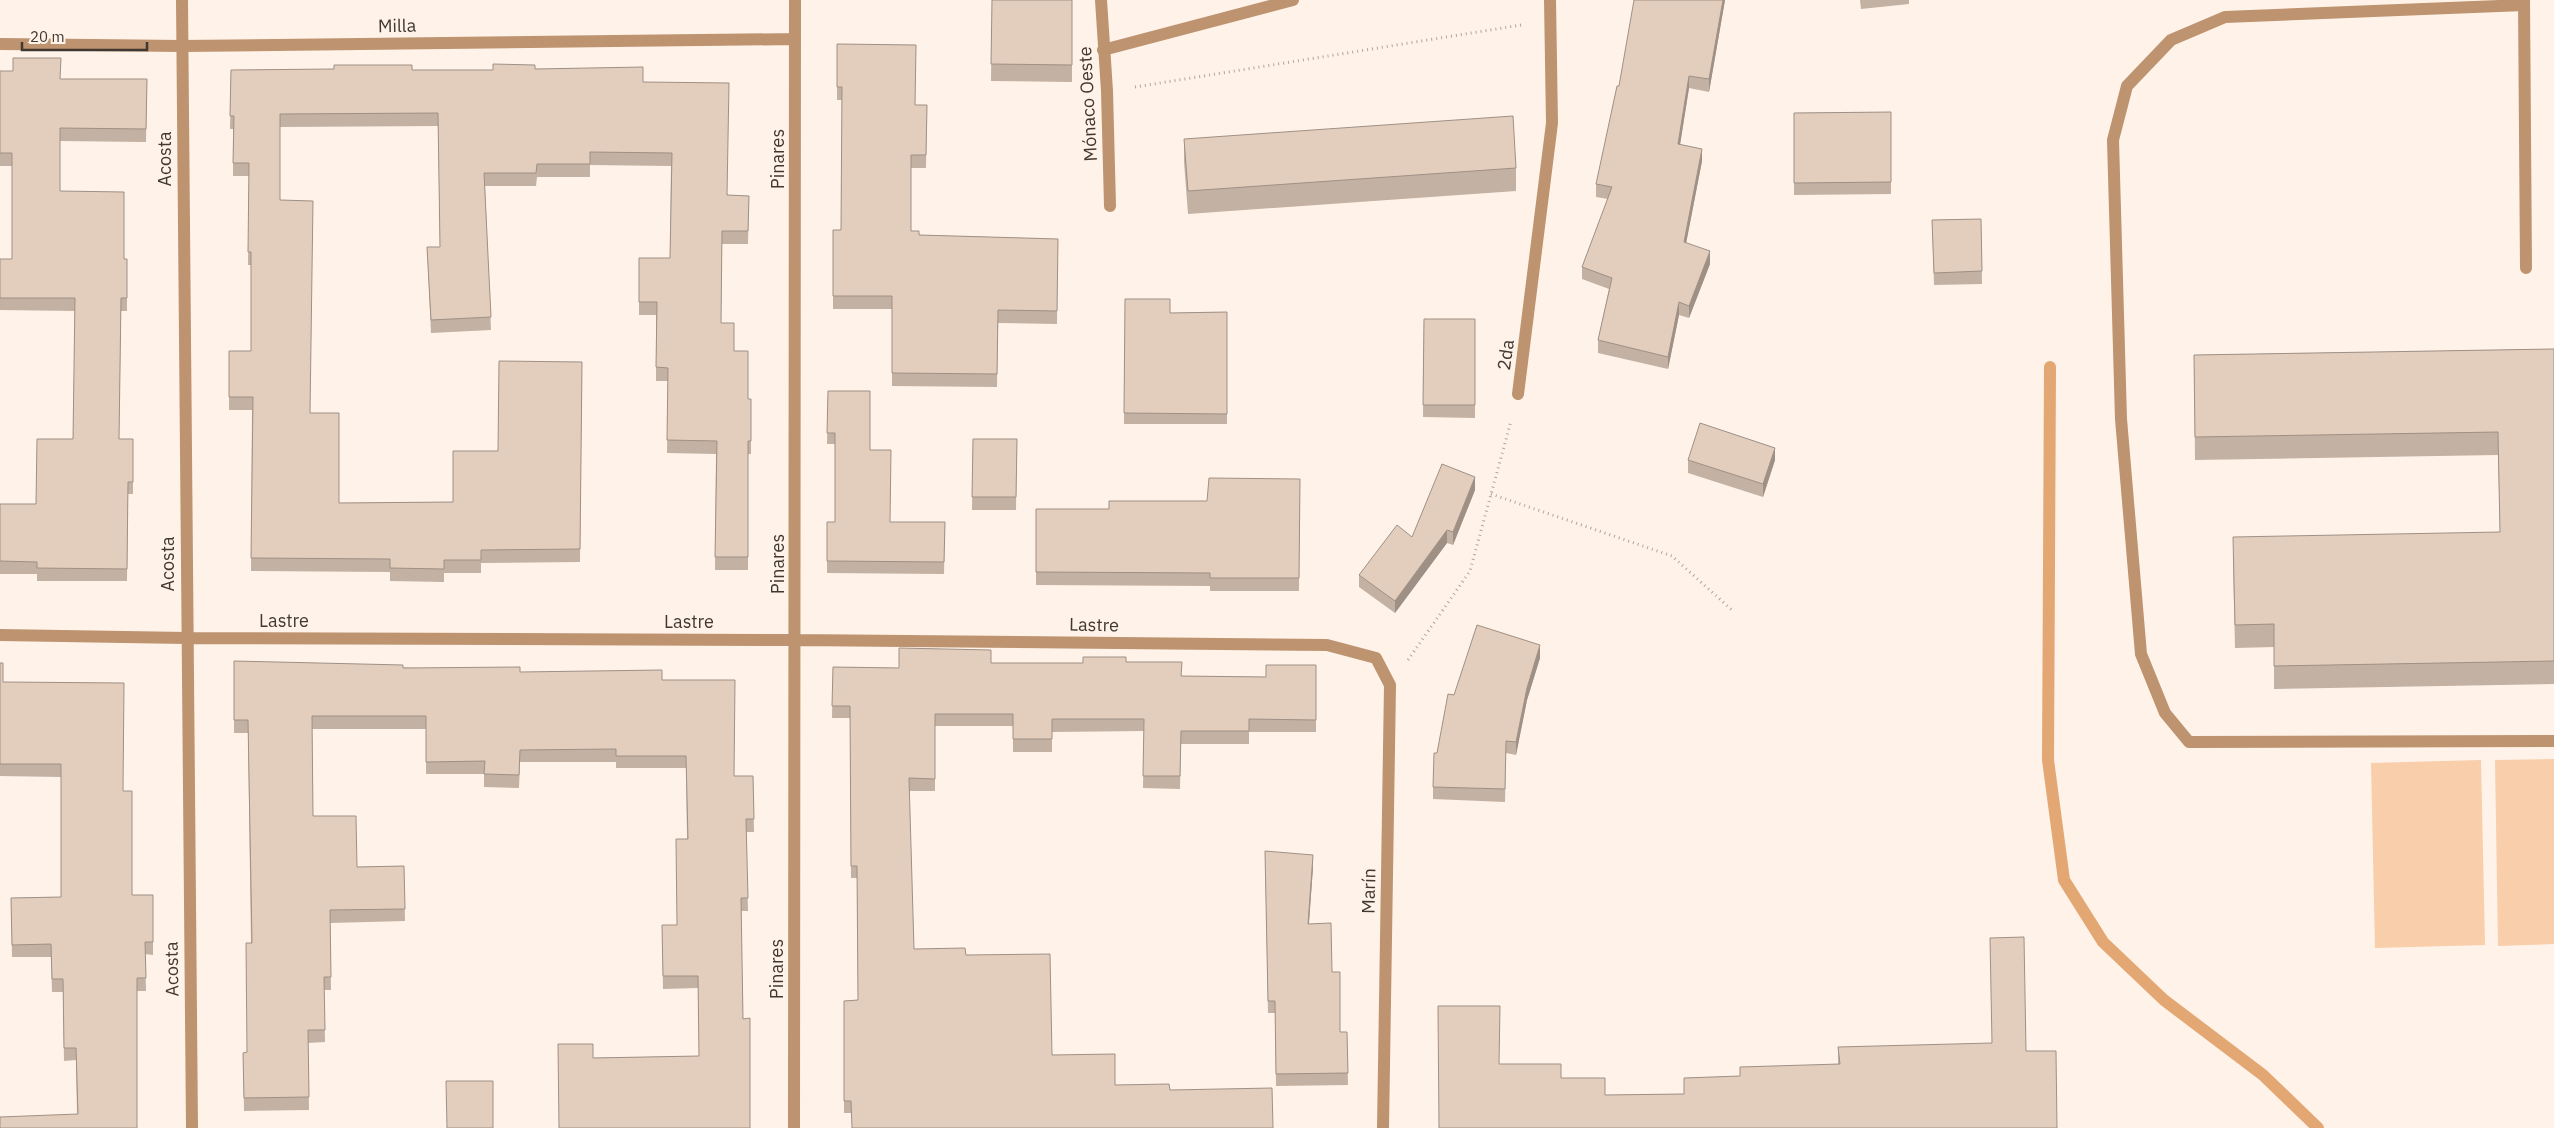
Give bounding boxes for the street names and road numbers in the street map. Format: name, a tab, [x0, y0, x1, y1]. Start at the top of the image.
street label: Milla	[378, 14, 417, 37]
street label: Mónaco Oeste	[1073, 46, 1102, 162]
street label: Pinares	[766, 129, 789, 189]
street label: Acosta	[153, 131, 176, 187]
street label: 2da	[1492, 338, 1519, 372]
street label: Pinares	[766, 534, 789, 594]
street label: Acosta	[156, 536, 179, 592]
street label: Lastre	[259, 609, 309, 632]
street label: Lastre	[664, 610, 714, 633]
street label: Lastre	[1069, 613, 1119, 636]
street label: Marín	[1357, 868, 1380, 914]
street label: Pinares	[765, 939, 788, 999]
street label: Acosta	[160, 941, 183, 997]

